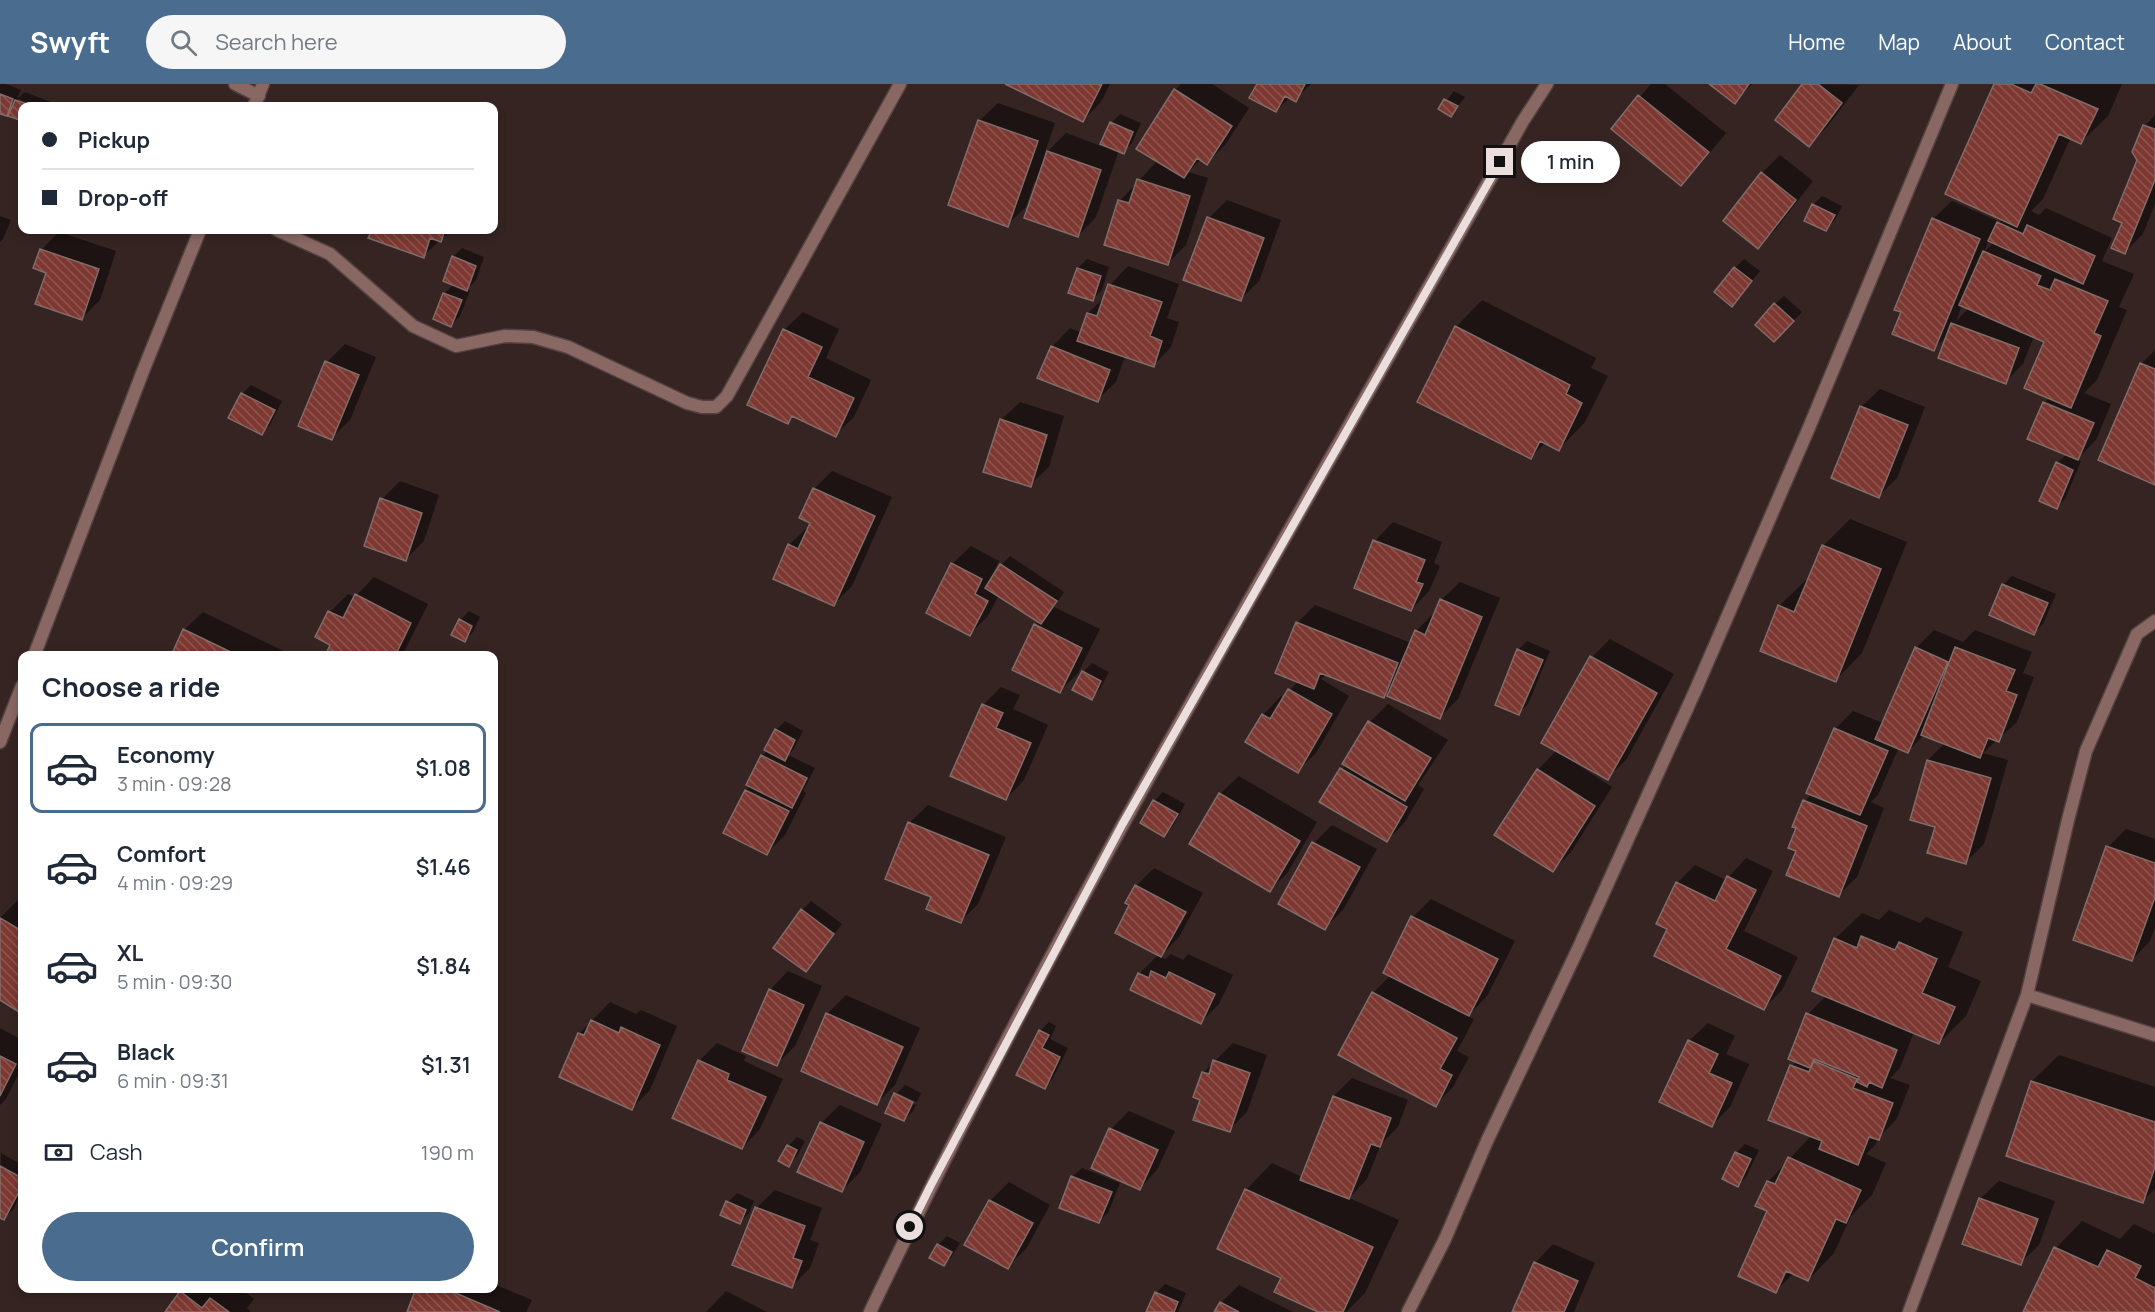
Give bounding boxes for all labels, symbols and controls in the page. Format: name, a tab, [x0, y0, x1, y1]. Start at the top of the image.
search box	[146, 15, 566, 69]
text: Swyft	[30, 23, 110, 61]
icon: search	[167, 26, 200, 59]
text: Search here	[215, 27, 338, 57]
text: Home	[1788, 28, 1845, 56]
text: Map	[1878, 28, 1920, 56]
text: About	[1953, 28, 2012, 56]
text: Contact	[2045, 28, 2125, 56]
text: Pickup	[78, 125, 150, 155]
callout: 1 min	[1521, 141, 1620, 183]
route end	[1486, 148, 1513, 175]
text: 1 min	[1547, 148, 1594, 175]
text: Drop-off	[78, 183, 168, 213]
text: Choose a ride	[42, 668, 220, 705]
text: Economy	[117, 740, 215, 770]
icon: car	[45, 741, 99, 795]
text: $1.08	[415, 753, 471, 783]
text: 3 min · 09:28	[117, 770, 232, 797]
text: Comfort	[117, 839, 206, 869]
icon: car	[45, 840, 99, 894]
text: $1.46	[416, 852, 471, 882]
text: 4 min · 09:29	[117, 869, 233, 896]
text: XL	[117, 938, 143, 968]
icon: car	[45, 939, 99, 993]
text: $1.84	[416, 951, 471, 981]
text: 5 min · 09:30	[117, 968, 232, 995]
text: Black	[117, 1037, 174, 1067]
icon: car	[45, 1038, 99, 1092]
text: $1.31	[421, 1050, 471, 1080]
text: 6 min · 09:31	[117, 1067, 229, 1094]
icon: cash	[42, 1136, 75, 1169]
text: Cash	[90, 1137, 143, 1167]
text: 190 m	[421, 1139, 474, 1166]
button: Confirm	[42, 1212, 474, 1281]
route start	[896, 1213, 923, 1240]

